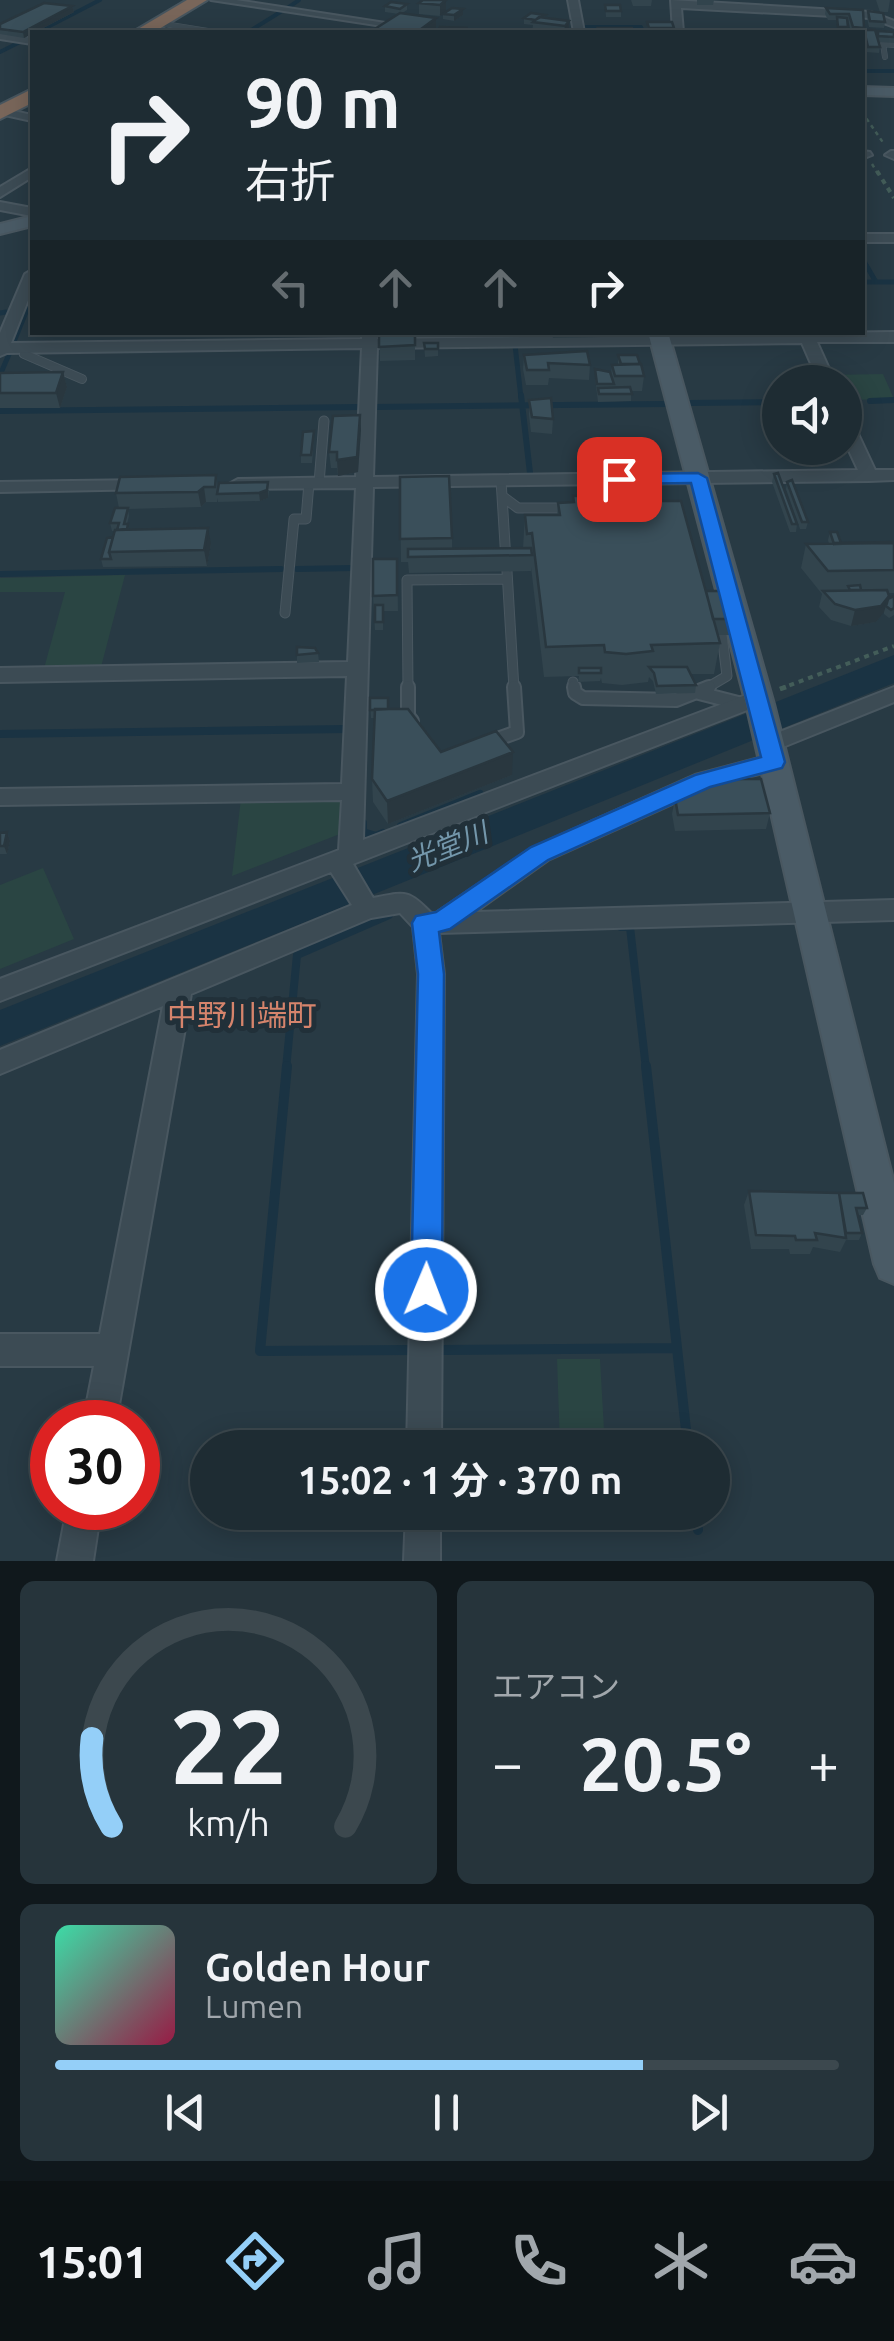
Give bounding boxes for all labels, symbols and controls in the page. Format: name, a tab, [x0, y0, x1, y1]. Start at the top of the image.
text: 90 m	[245, 63, 401, 141]
icon: right	[80, 70, 210, 200]
text: 右折	[245, 155, 335, 206]
icon: left	[263, 260, 318, 315]
icon: ahead	[368, 260, 423, 315]
icon: ahead	[473, 260, 528, 315]
icon: right	[578, 260, 633, 315]
map controls	[762, 365, 862, 465]
button: sound	[762, 365, 862, 465]
pin	[577, 437, 662, 522]
icon: arrive	[592, 452, 647, 507]
water label: 光堂川	[402, 815, 495, 876]
district label: 中野川端町	[167, 998, 317, 1032]
position arrow	[374, 1238, 478, 1342]
speed limit sign: 30	[30, 1400, 160, 1530]
text: 15:02 · 1 分 · 370 m	[298, 1459, 622, 1501]
text: エアコン	[492, 1668, 620, 1704]
text: 22	[170, 1687, 287, 1804]
text: 20.5°	[580, 1721, 751, 1805]
text: −	[492, 1732, 523, 1793]
text: +	[808, 1732, 839, 1793]
text: km/h	[187, 1803, 270, 1843]
text: Golden Hour	[205, 1946, 430, 1988]
text: Lumen	[205, 1988, 303, 2024]
icon: previous	[158, 2085, 213, 2140]
icon: pause	[419, 2085, 474, 2140]
icon: next	[681, 2085, 736, 2140]
icon: directions	[220, 2226, 290, 2296]
icon: music	[362, 2226, 432, 2296]
icon: phone	[504, 2226, 574, 2296]
icon: climate	[646, 2226, 716, 2296]
icon: car	[788, 2226, 858, 2296]
text: 15:01	[36, 2236, 149, 2287]

